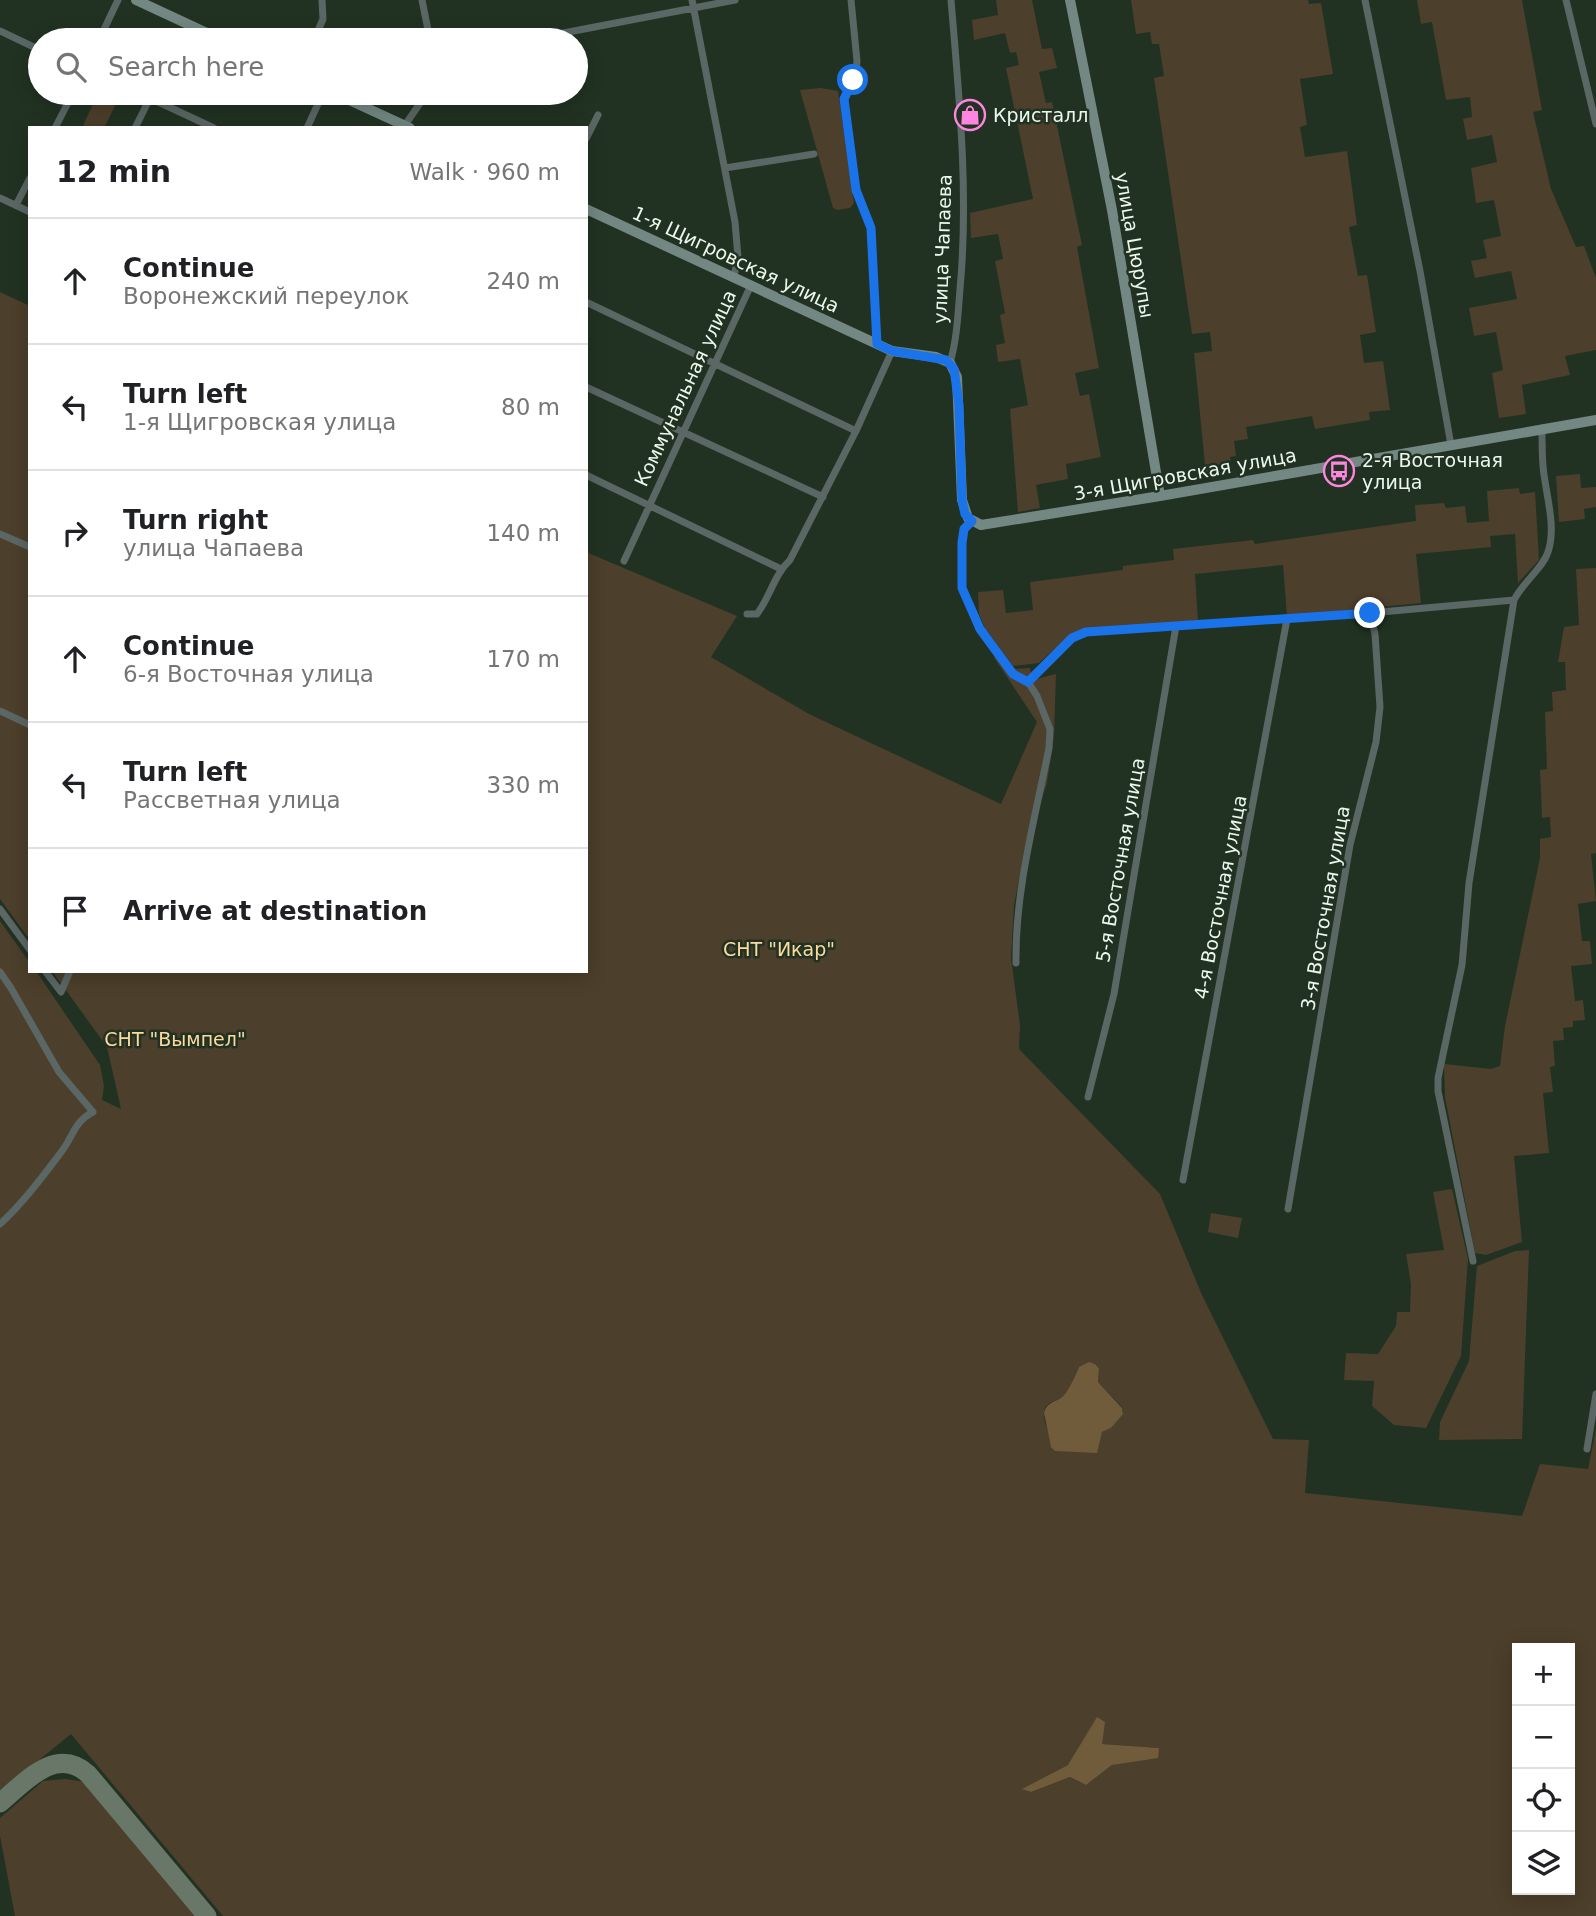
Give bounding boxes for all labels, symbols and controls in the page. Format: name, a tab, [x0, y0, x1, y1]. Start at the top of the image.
search box	[28, 28, 588, 105]
icon: search	[52, 48, 90, 86]
text: Search here	[108, 52, 264, 82]
route start	[837, 64, 868, 95]
shop icon: Кристалл	[953, 98, 987, 132]
place label: Кристалл	[993, 104, 1088, 126]
text: 12 min	[56, 154, 171, 189]
text: Walk · 960 m	[409, 159, 560, 185]
street label: улица Цюрупы	[1111, 170, 1159, 320]
street label: улица Чапаева	[928, 174, 956, 324]
street label: 1-я Щигровская улица	[629, 201, 843, 317]
text: Continue	[123, 253, 254, 283]
icon: ahead	[56, 262, 94, 300]
text: 240 m	[486, 268, 560, 294]
text: Воронежский переулок	[123, 283, 409, 309]
street label: Коммунальная улица	[630, 286, 740, 490]
text: Turn left	[123, 379, 247, 409]
icon: left	[56, 388, 94, 426]
text: 80 m	[501, 394, 560, 420]
text: 1-я Щигровская улица	[123, 409, 396, 435]
street label: 3-я Щигровская улица	[1072, 444, 1298, 504]
place label: 2-я Восточная улица	[1362, 449, 1503, 493]
bus stop icon: 2-я Восточная улица	[1322, 454, 1356, 488]
text: Turn right	[123, 505, 268, 535]
icon: right	[56, 514, 94, 552]
text: 140 m	[486, 520, 560, 546]
text: улица Чапаева	[123, 535, 304, 561]
route end	[1354, 597, 1385, 628]
text: Continue	[123, 631, 254, 661]
icon: ahead	[56, 640, 94, 678]
text: 170 m	[486, 646, 560, 672]
text: 6-я Восточная улица	[123, 661, 374, 687]
street label: 5-я Восточная улица	[1091, 756, 1149, 964]
text: Turn left	[123, 757, 247, 787]
icon: left	[56, 766, 94, 804]
text: 330 m	[486, 772, 560, 798]
text: Рассветная улица	[123, 787, 341, 813]
street label: 4-я Восточная улица	[1189, 793, 1251, 1001]
street label: 3-я Восточная улица	[1296, 804, 1354, 1012]
icon: arrive	[56, 892, 94, 930]
text: Arrive at destination	[123, 896, 427, 926]
park label: СНТ "Икар"	[723, 938, 835, 960]
park label: СНТ "Вымпел"	[104, 1028, 246, 1050]
map controls	[1512, 1643, 1575, 1895]
button: +	[1512, 1643, 1575, 1706]
button: −	[1512, 1706, 1575, 1769]
button: locate	[1512, 1769, 1575, 1832]
button: layers	[1512, 1832, 1575, 1895]

